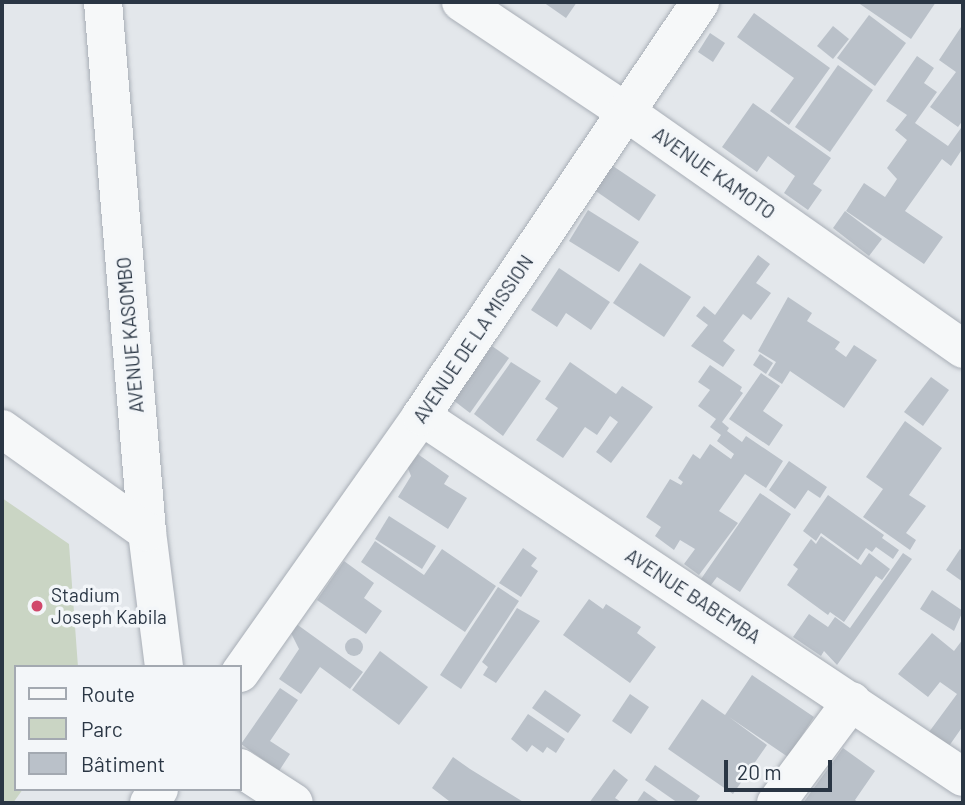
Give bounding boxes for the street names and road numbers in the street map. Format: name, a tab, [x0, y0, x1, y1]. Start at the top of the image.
street label: AVENUE KAMOTO	[648, 122, 780, 224]
street label: AVENUE DE LA MISSION	[408, 251, 538, 427]
street label: AVENUE KASOMBO	[112, 256, 148, 414]
street label: AVENUE BABEMBA	[621, 544, 765, 648]

